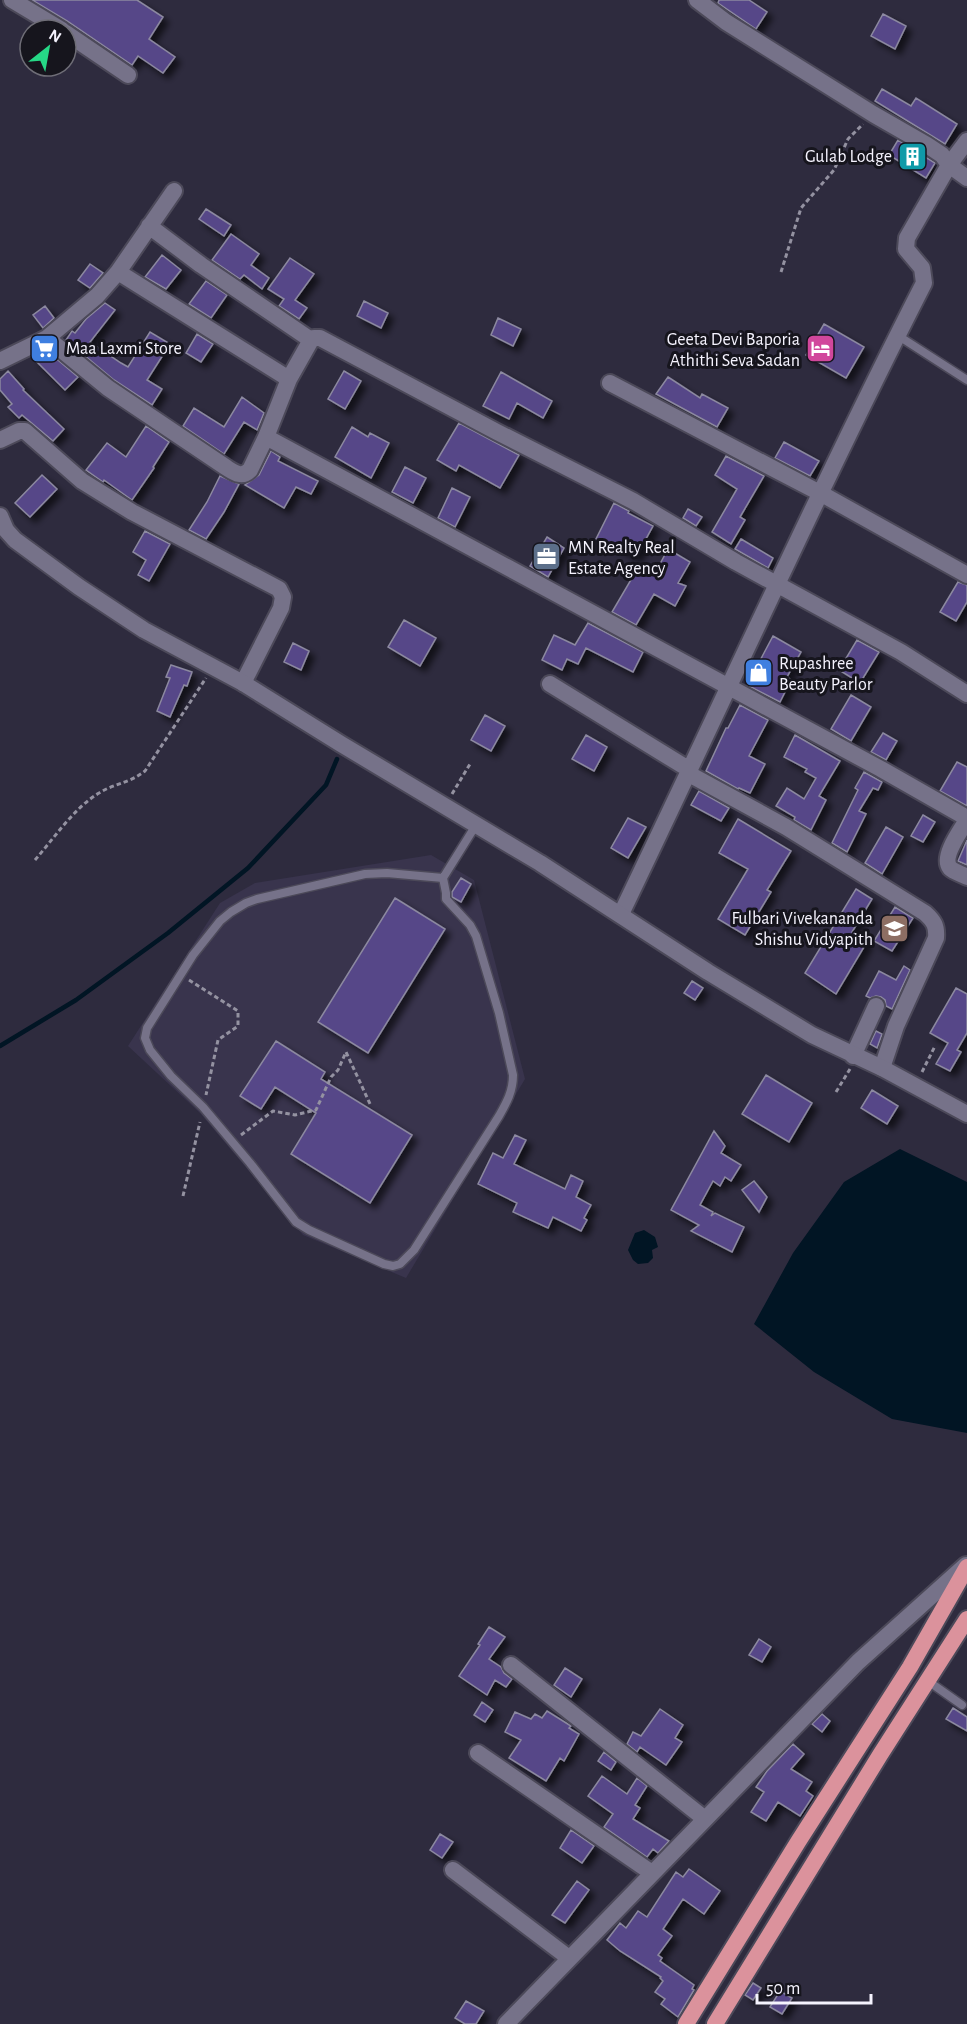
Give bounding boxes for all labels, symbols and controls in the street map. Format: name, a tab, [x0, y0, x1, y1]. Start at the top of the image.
north arrow	[18, 18, 78, 78]
text: N	[46, 26, 64, 46]
building icon: Gulab Lodge	[897, 140, 929, 172]
place label: Gulab Lodge	[805, 148, 892, 166]
place label: Geeta Devi Baporia Athithi Seva Sadan	[667, 331, 800, 370]
supermarket icon: Maa Laxmi Store	[29, 332, 61, 364]
hotel icon: Geeta Devi Baporia Athithi Seva Sadan	[805, 333, 837, 365]
place label: Maa Laxmi Store	[66, 340, 182, 358]
place label: MN Realty Real Estate Agency	[568, 539, 675, 578]
office icon: MN Realty Real Estate Agency	[531, 541, 563, 573]
place label: Rupashree Beauty Parlor	[779, 655, 873, 694]
shop icon: Rupashree Beauty Parlor	[742, 657, 774, 689]
place label: Fulbari Vivekananda Shishu Vidyapith	[731, 910, 873, 949]
school or university icon: Fulbari Vivekananda Shishu Vidyapith	[878, 912, 910, 944]
scale bar	[757, 1967, 871, 2005]
text: 50 m	[766, 1980, 800, 1998]

